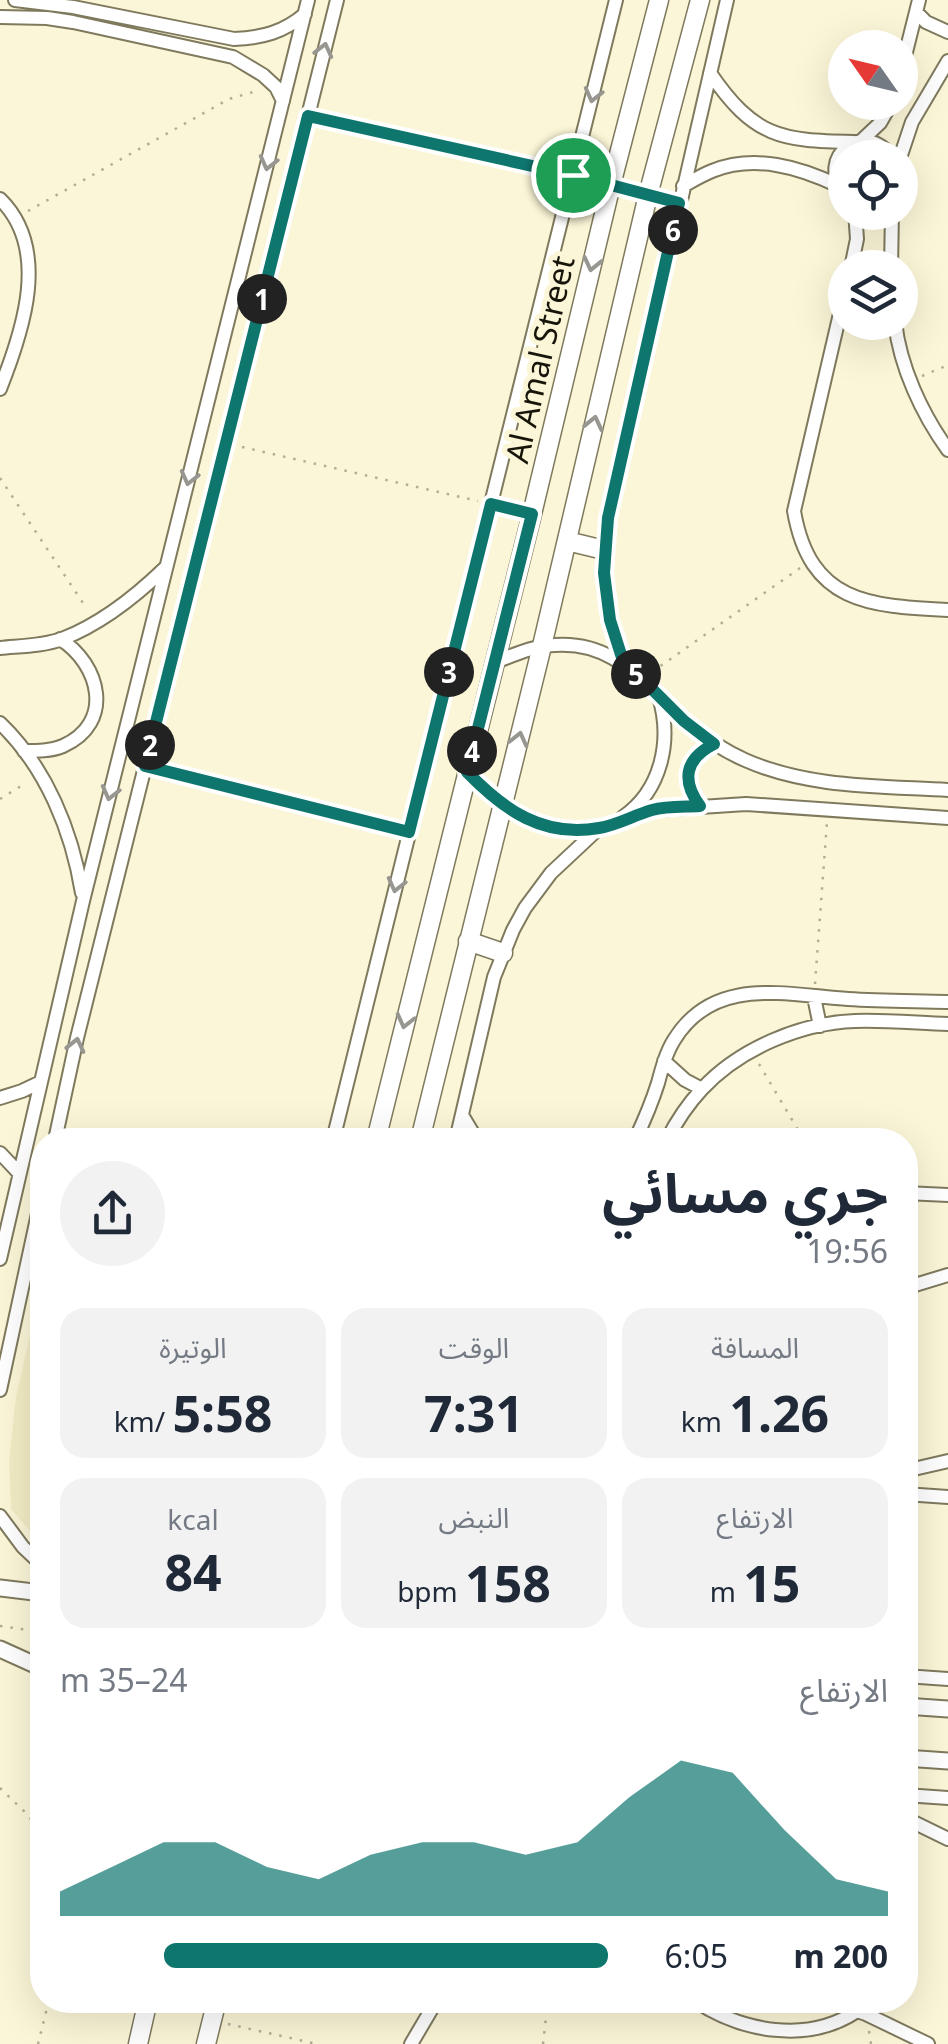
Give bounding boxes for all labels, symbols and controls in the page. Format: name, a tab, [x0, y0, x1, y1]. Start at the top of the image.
north arrow	[828, 30, 918, 120]
map controls	[828, 30, 918, 340]
one-way arrow	[313, 42, 334, 59]
one-way arrow	[584, 86, 605, 103]
pin	[531, 133, 616, 218]
button: locate	[828, 140, 918, 230]
icon: arrive	[546, 148, 601, 203]
one-way arrow	[259, 154, 280, 171]
pin: 6	[648, 205, 698, 255]
text: 6	[665, 211, 681, 249]
button: layers	[828, 250, 918, 340]
street label: Al Amal Street	[494, 251, 584, 467]
one-way arrow	[583, 255, 604, 272]
pin: 1	[237, 274, 287, 324]
text: 1	[254, 280, 270, 318]
one-way arrow	[582, 415, 603, 432]
one-way arrow	[180, 469, 201, 486]
pin: 3	[424, 647, 474, 697]
pin: 5	[611, 649, 661, 699]
text: 3	[441, 653, 457, 691]
text: 5	[628, 655, 644, 693]
pin: 2	[125, 720, 175, 770]
text: 2	[142, 726, 158, 764]
pin: 4	[447, 726, 497, 776]
one-way arrow	[507, 731, 528, 748]
text: 4	[464, 732, 480, 770]
one-way arrow	[101, 784, 122, 801]
one-way arrow	[387, 877, 408, 894]
one-way arrow	[396, 1012, 417, 1029]
one-way arrow	[64, 1037, 85, 1054]
text: جري مسائي	[602, 1154, 888, 1229]
button: share	[60, 1161, 165, 1266]
text: 19:56	[806, 1229, 888, 1272]
text: الوتيرة	[159, 1328, 227, 1366]
text: الوقت	[439, 1328, 509, 1366]
text: المسافة	[711, 1328, 799, 1366]
text: 5:58	[172, 1379, 272, 1447]
text: 7:31	[424, 1379, 524, 1447]
text: 1.26	[729, 1379, 829, 1447]
text: /km	[114, 1402, 172, 1440]
text: km	[681, 1402, 729, 1440]
text: النبض	[438, 1498, 510, 1536]
text: الارتفاع	[717, 1498, 793, 1536]
text: kcal	[167, 1500, 219, 1538]
text: 84	[164, 1538, 222, 1606]
text: 158	[465, 1549, 551, 1617]
text: 15	[743, 1549, 800, 1617]
text: bpm	[397, 1572, 465, 1610]
text: m	[710, 1572, 743, 1610]
text: 24–35 m	[60, 1658, 187, 1701]
text: الارتفاع	[800, 1668, 888, 1711]
text: 6:05	[665, 1934, 728, 1977]
text: 200 m	[794, 1934, 888, 1977]

